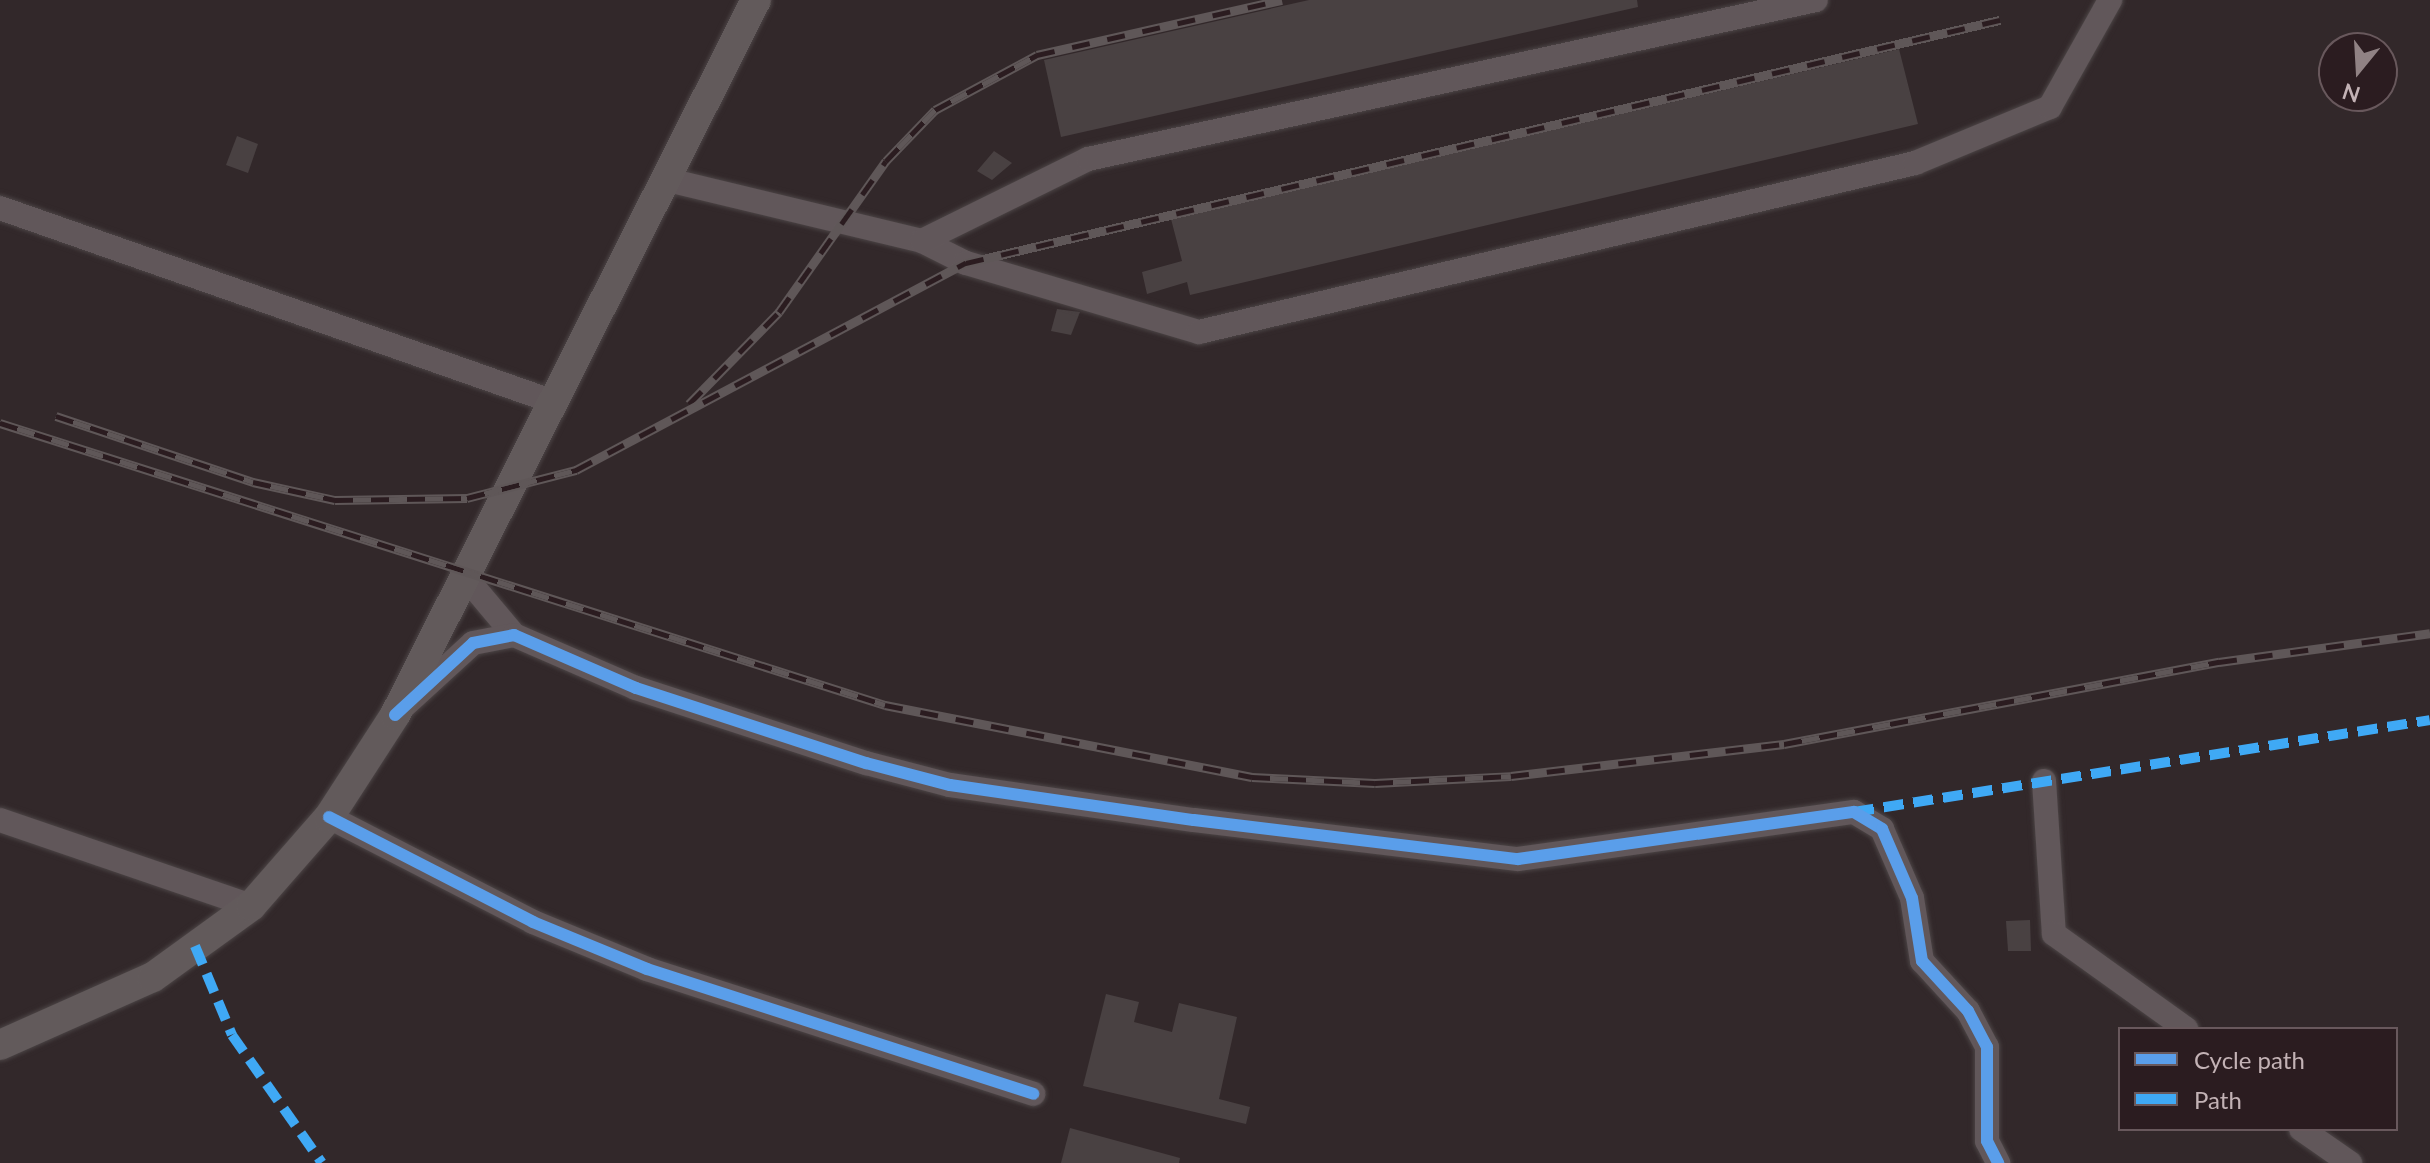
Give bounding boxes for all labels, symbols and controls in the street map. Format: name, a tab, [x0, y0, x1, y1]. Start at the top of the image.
north arrow	[2318, 32, 2398, 112]
text: N	[2339, 78, 2363, 109]
legend	[2118, 1027, 2398, 1131]
text: Cycle path	[2194, 1045, 2305, 1074]
text: Path	[2194, 1085, 2242, 1114]

